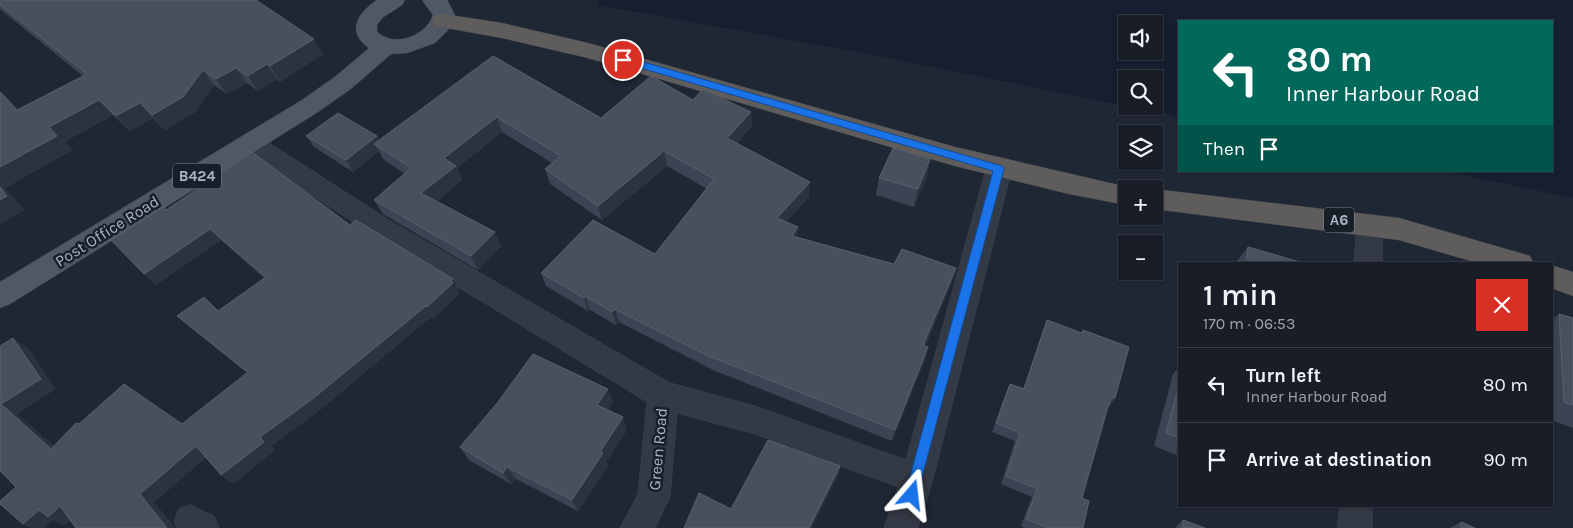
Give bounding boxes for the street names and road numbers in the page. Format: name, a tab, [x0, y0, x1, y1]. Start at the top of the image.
road number: B424	[173, 164, 221, 188]
street label: Post Office Road	[52, 191, 162, 271]
road number: A6	[1324, 208, 1354, 232]
street label: Green Road	[645, 407, 671, 491]

